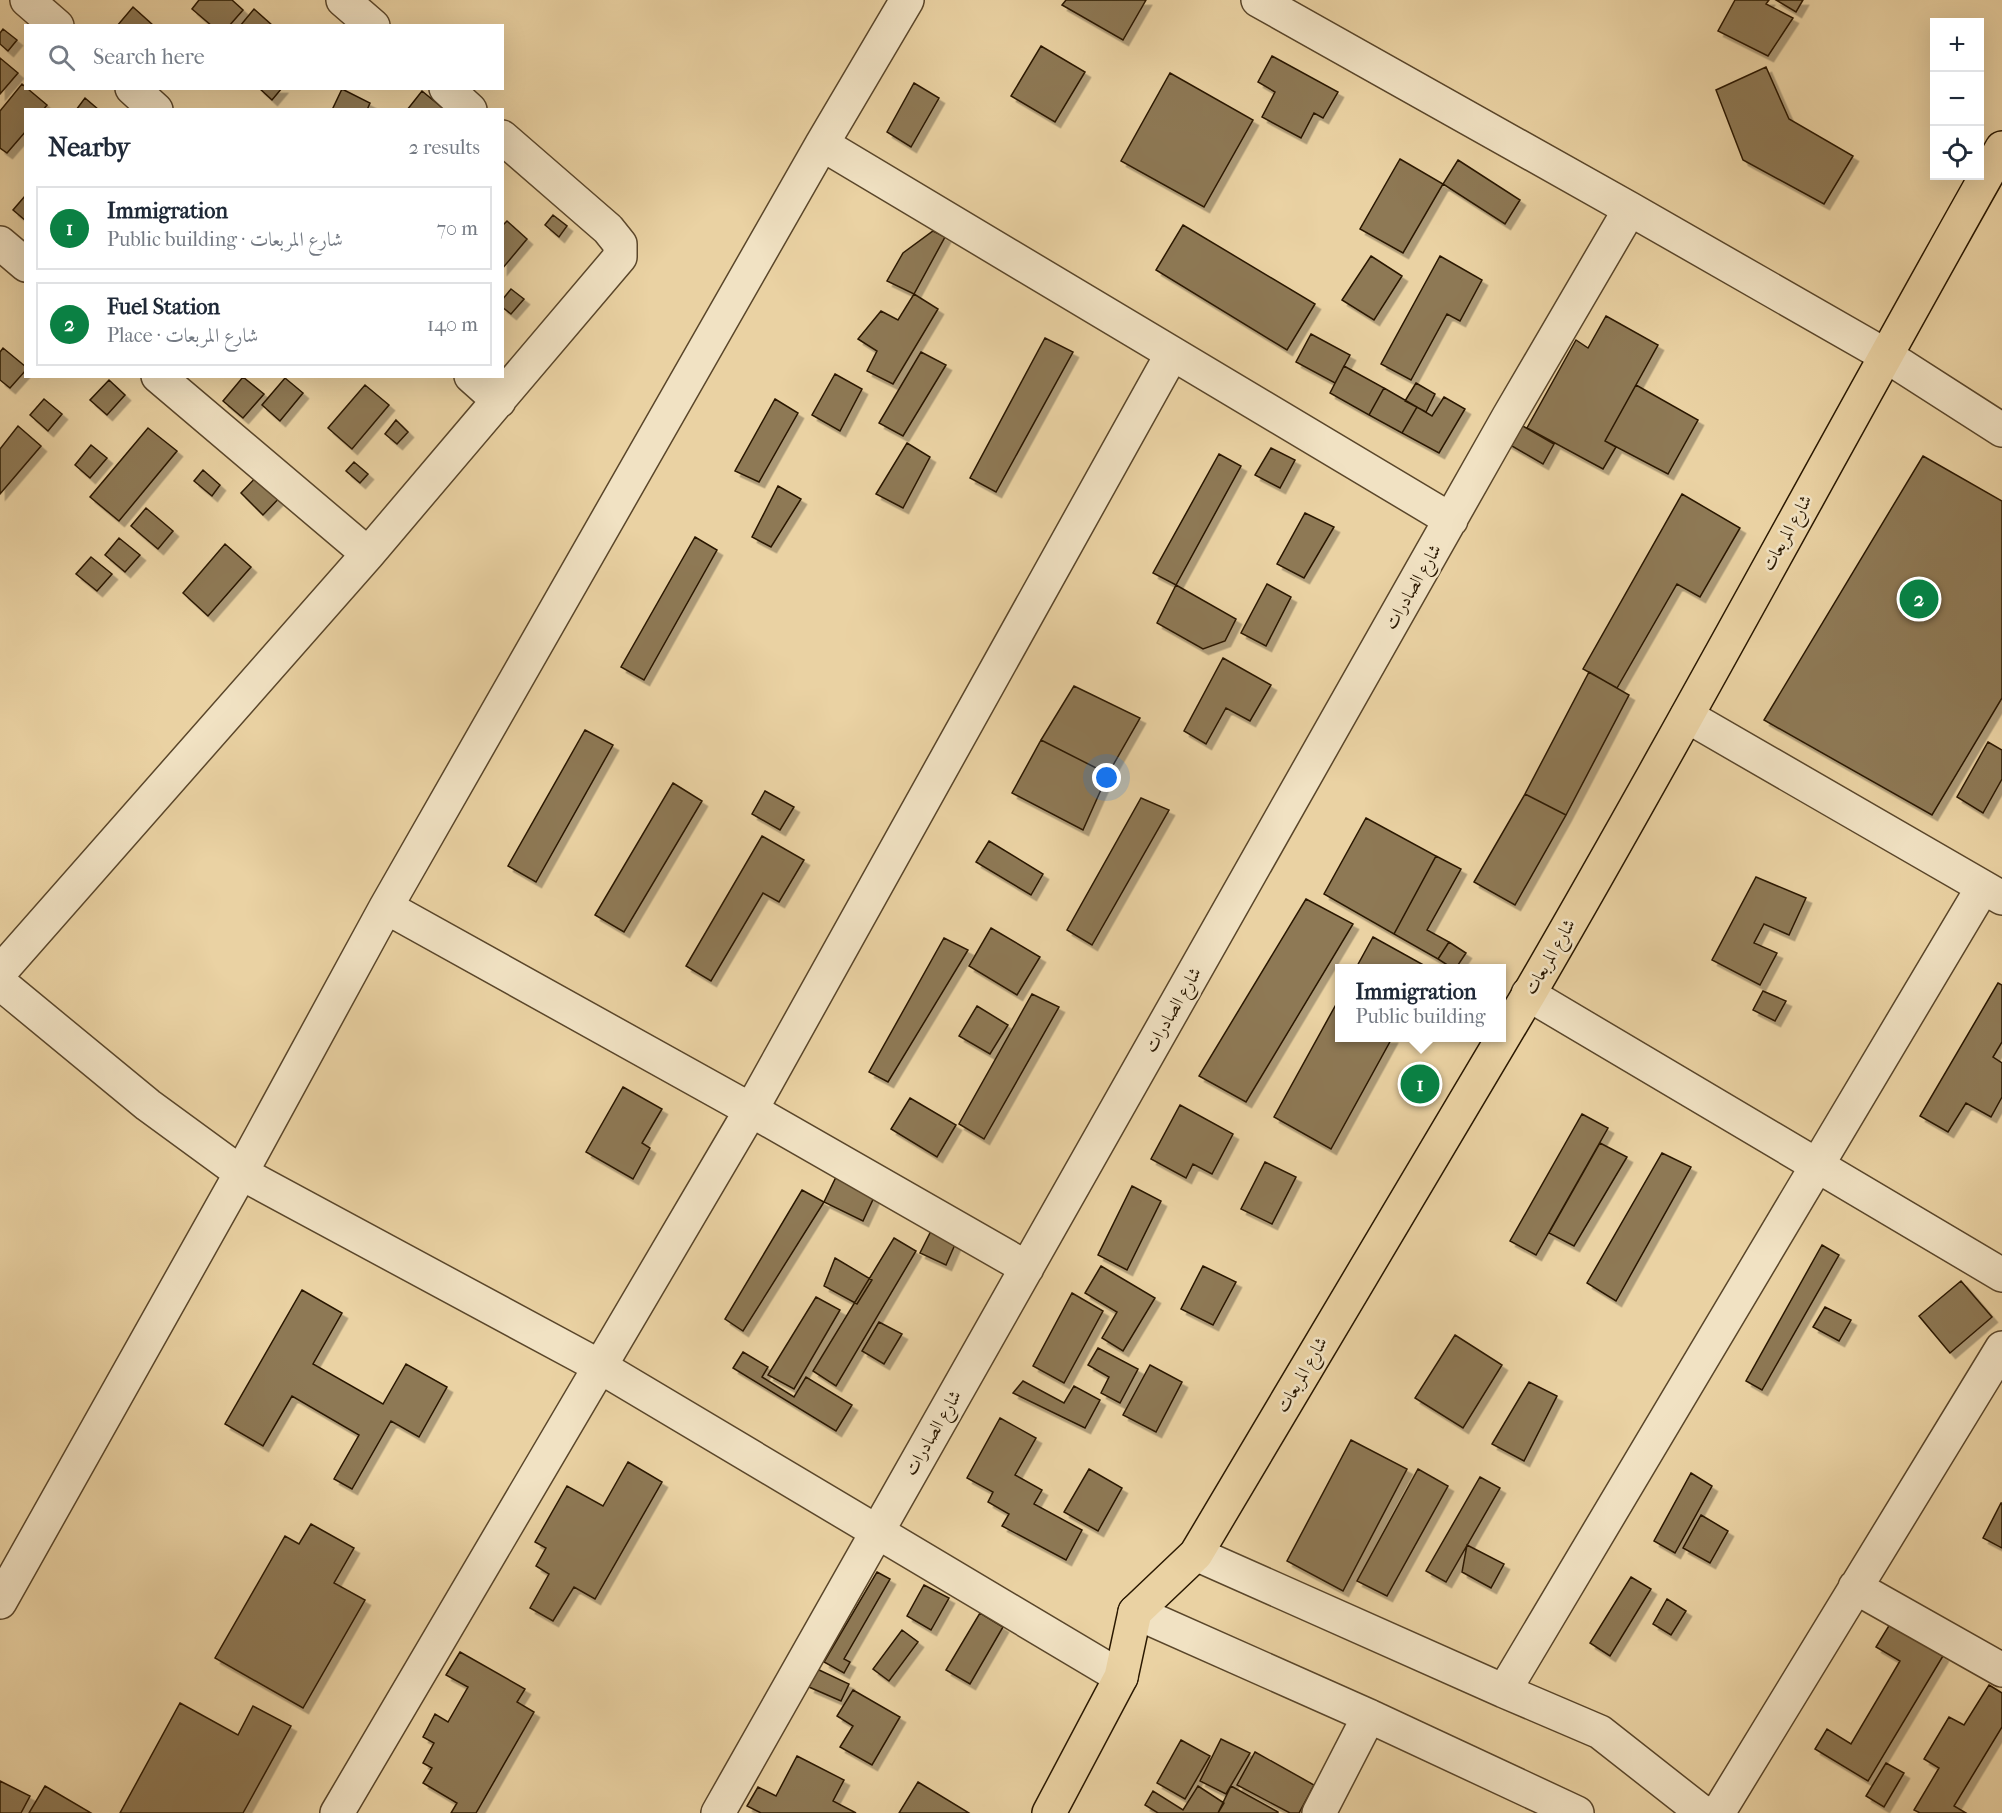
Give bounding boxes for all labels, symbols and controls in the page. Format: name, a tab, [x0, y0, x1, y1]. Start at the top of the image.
map controls	[1930, 18, 1984, 180]
button: +	[1930, 18, 1984, 72]
search box	[24, 24, 504, 90]
icon: search	[45, 41, 78, 74]
text: Search here	[93, 44, 205, 70]
button: −	[1930, 72, 1984, 126]
button: locate	[1930, 126, 1984, 180]
text: Nearby	[48, 132, 130, 163]
text: 2 results	[409, 136, 480, 159]
text: Immigration	[107, 198, 228, 224]
text: 1	[66, 217, 73, 240]
text: 70 m	[436, 217, 478, 240]
text: Public building · شارع المربعات	[107, 228, 343, 251]
text: Fuel Station	[107, 294, 220, 320]
text: 2	[64, 313, 75, 336]
text: 140 m	[427, 313, 478, 336]
text: Place · شارع المربعات	[107, 324, 258, 347]
street label: شارع المربعات	[1757, 491, 1820, 577]
street label: شارع الصادرات	[1380, 541, 1449, 635]
pin: 2	[1900, 576, 1938, 622]
your location	[1092, 763, 1121, 792]
street label: شارع المربعات	[1520, 915, 1584, 1001]
street label: شارع الصادرات	[1140, 964, 1209, 1058]
popup	[1335, 964, 1506, 1042]
text: Immigration	[1355, 979, 1476, 1005]
text: Public building	[1355, 1005, 1486, 1028]
pin: 1	[1400, 1062, 1440, 1106]
street label: شارع المربعات	[1272, 1333, 1336, 1419]
street label: شارع الصادرات	[900, 1387, 969, 1481]

